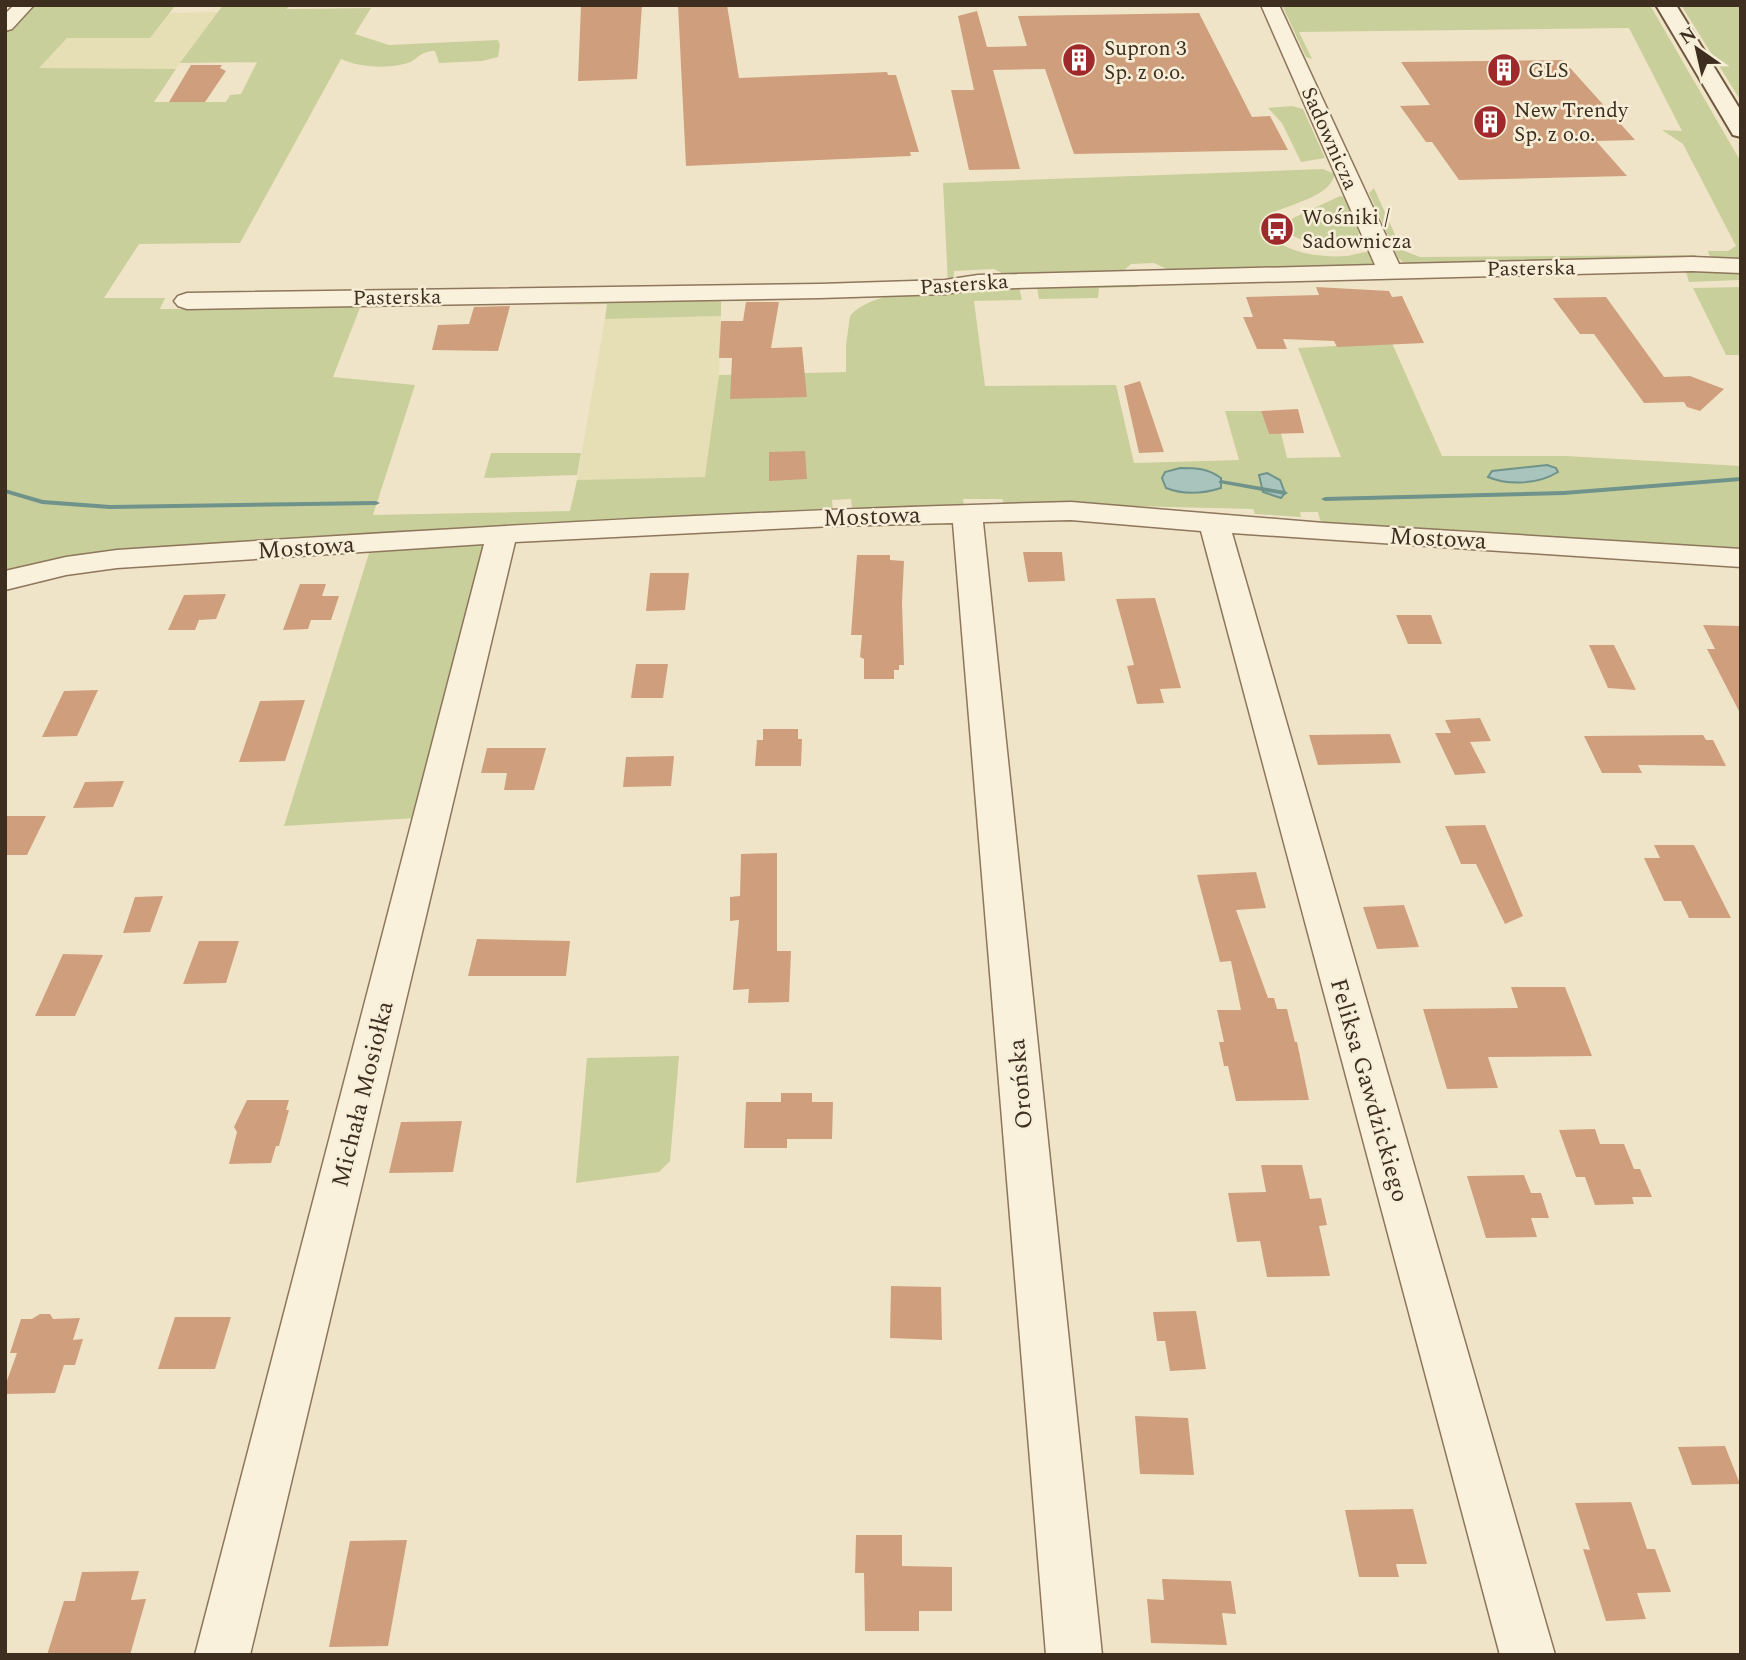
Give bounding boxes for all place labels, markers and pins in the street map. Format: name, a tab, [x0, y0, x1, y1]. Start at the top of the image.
place label: Supron 3 Sp. z o.o.	[1104, 33, 1187, 89]
building icon: Supron 3 Sp. z o.o.	[1060, 41, 1098, 79]
building icon: GLS	[1485, 51, 1523, 89]
place label: GLS	[1528, 55, 1569, 87]
place label: New Trendy Sp. z o.o.	[1514, 95, 1629, 151]
building icon: New Trendy Sp. z o.o.	[1471, 103, 1509, 141]
place label: Wośniki / Sadownicza	[1302, 202, 1413, 258]
bus stop icon: Wośniki / Sadownicza	[1258, 210, 1296, 248]

